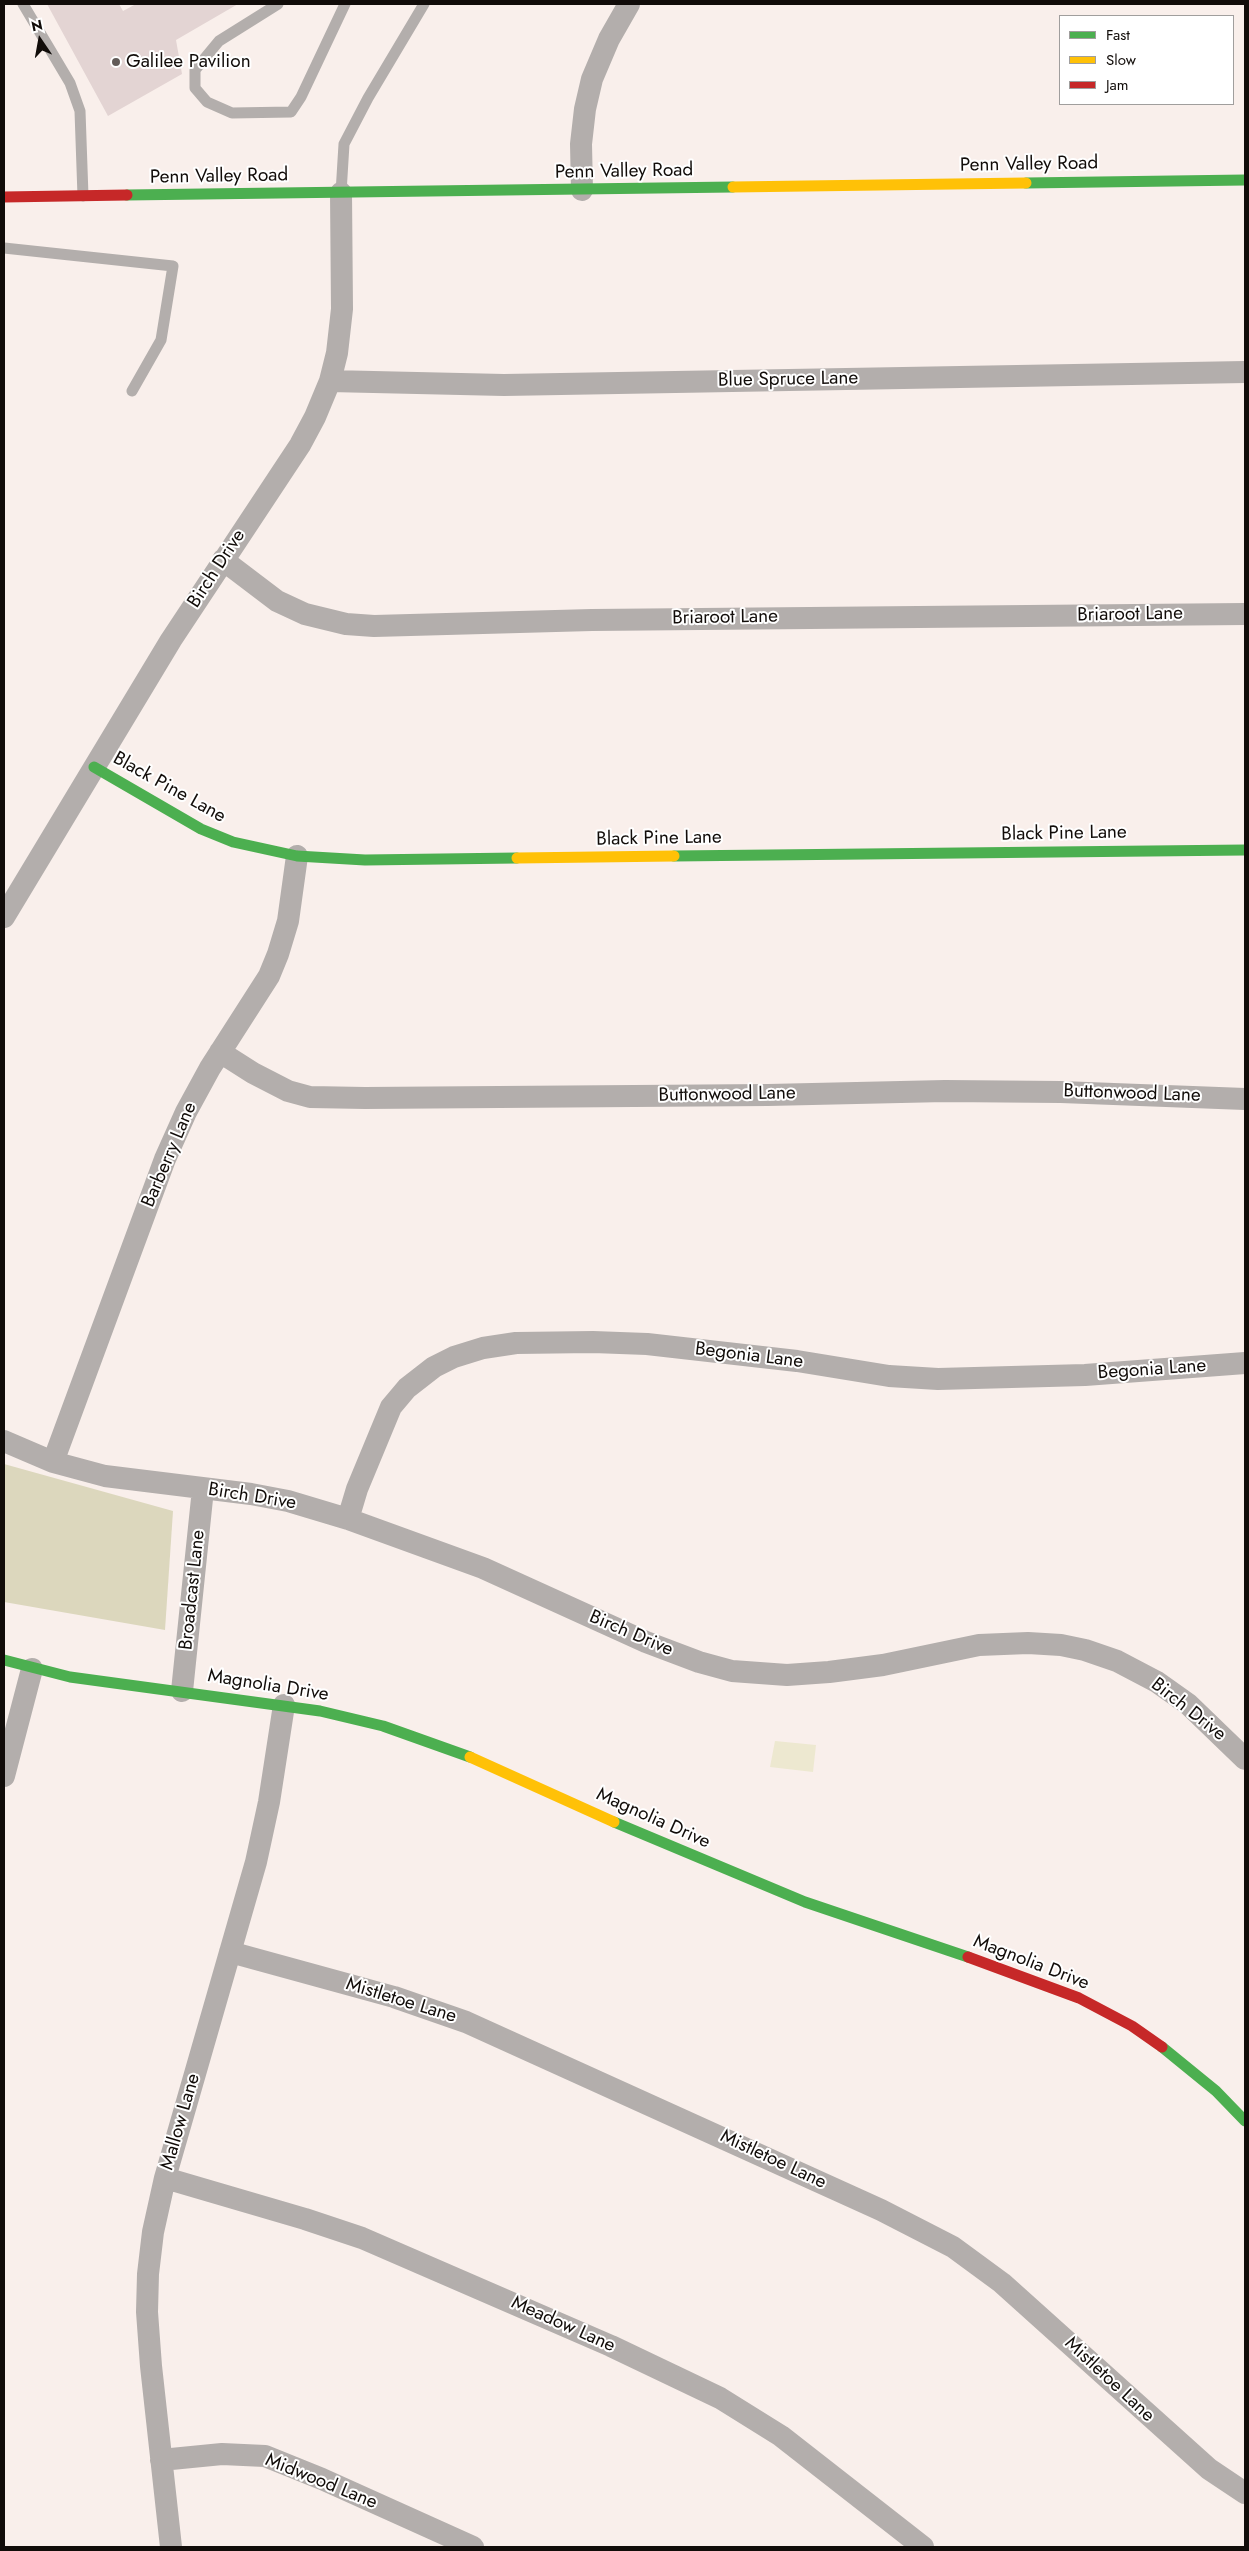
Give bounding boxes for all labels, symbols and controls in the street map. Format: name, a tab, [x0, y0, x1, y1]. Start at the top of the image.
text: N	[29, 14, 44, 36]
north arrow	[15, 15, 65, 65]
legend	[1059, 15, 1234, 105]
text: Fast	[1106, 24, 1130, 46]
text: Slow	[1106, 49, 1136, 71]
place label: Galilee Pavilion	[126, 51, 251, 73]
marker: Galilee Pavilion	[110, 56, 122, 68]
text: Jam	[1106, 74, 1129, 96]
street label: Penn Valley Road	[960, 152, 1098, 178]
street label: Penn Valley Road	[555, 159, 693, 185]
street label: Penn Valley Road	[150, 164, 288, 190]
street label: Blue Spruce Lane	[718, 367, 858, 393]
street label: Birch Drive	[183, 526, 251, 612]
street label: Briaroot Lane	[1077, 603, 1183, 627]
street label: Briaroot Lane	[672, 606, 778, 630]
street label: Black Pine Lane	[109, 748, 229, 828]
street label: Black Pine Lane	[1001, 822, 1127, 846]
street label: Black Pine Lane	[596, 827, 722, 851]
street label: Buttonwood Lane	[1063, 1080, 1201, 1108]
street label: Buttonwood Lane	[658, 1082, 796, 1108]
street label: Barberry Lane	[138, 1099, 202, 1211]
street label: Begonia Lane	[694, 1338, 804, 1374]
street label: Begonia Lane	[1097, 1355, 1207, 1385]
street label: Birch Drive	[206, 1479, 298, 1515]
street label: Broadcast Lane	[175, 1529, 211, 1651]
street label: Birch Drive	[586, 1606, 676, 1662]
street label: Magnolia Drive	[206, 1665, 330, 1707]
street label: Birch Drive	[1146, 1674, 1230, 1746]
street label: Magnolia Drive	[593, 1784, 713, 1854]
street label: Magnolia Drive	[970, 1930, 1092, 1996]
street label: Mistletoe Lane	[343, 1973, 459, 2029]
street label: Mallow Lane	[156, 2071, 206, 2173]
street label: Mistletoe Lane	[716, 2125, 830, 2195]
street label: Meadow Lane	[508, 2292, 618, 2358]
street label: Mistletoe Lane	[1059, 2333, 1159, 2427]
street label: Midwood Lane	[262, 2449, 380, 2515]

